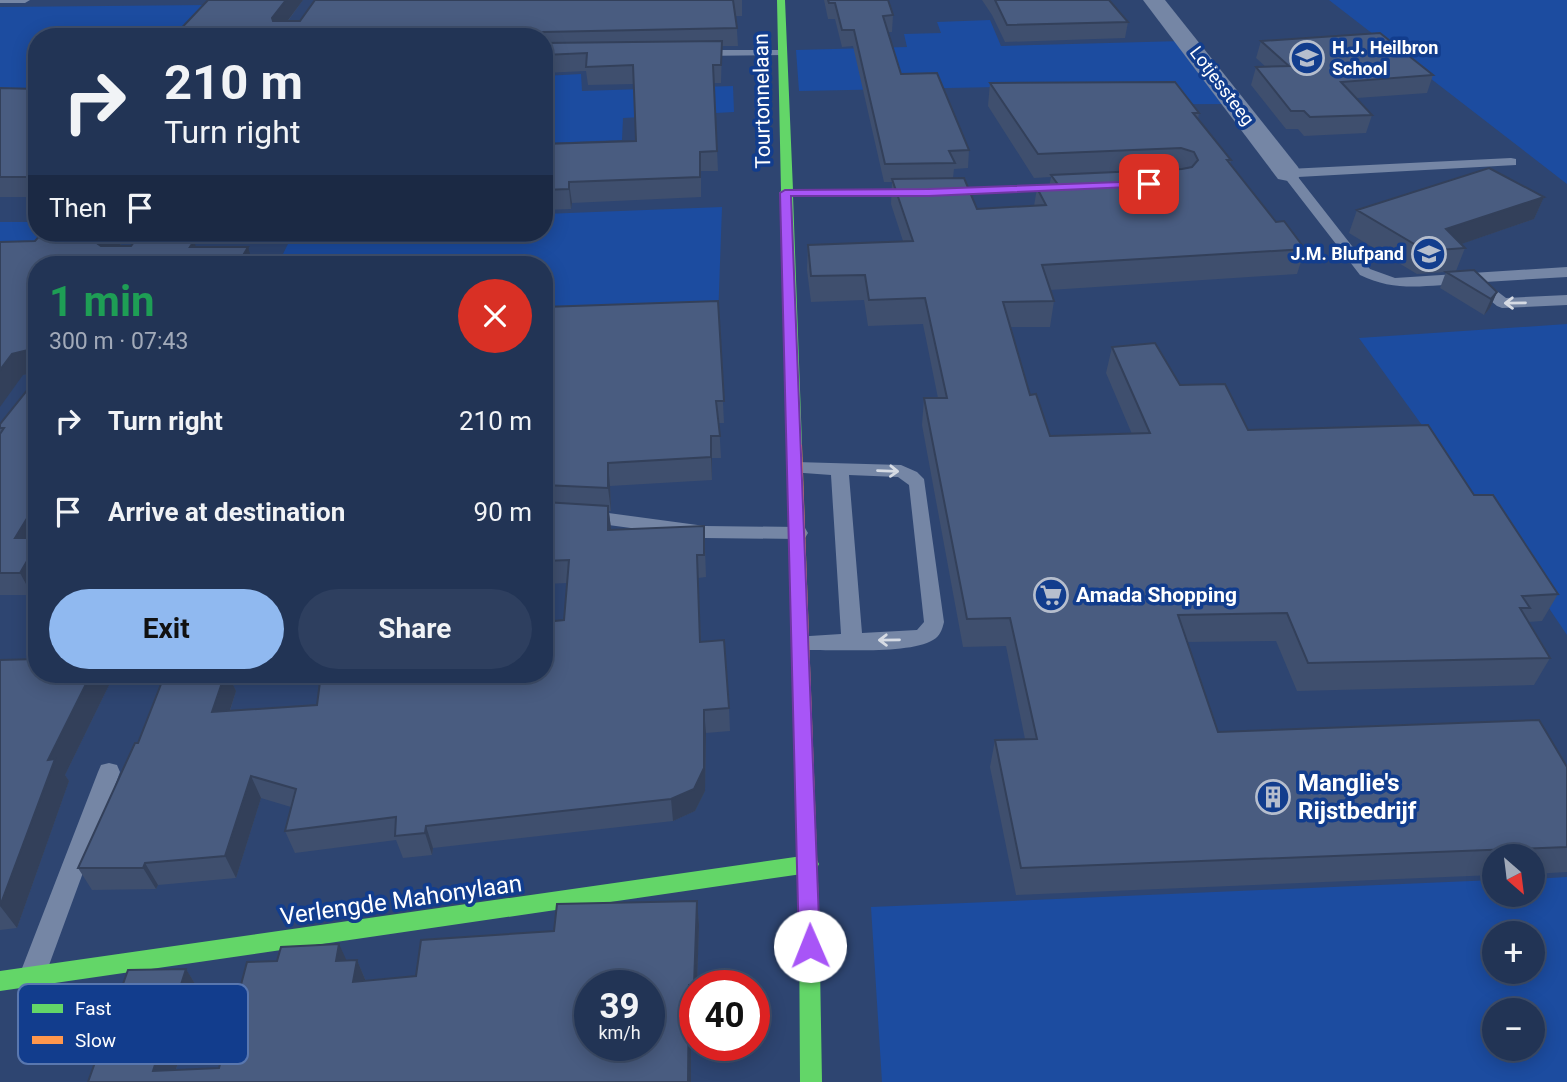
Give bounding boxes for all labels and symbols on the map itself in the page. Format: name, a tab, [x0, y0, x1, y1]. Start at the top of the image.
street label: Tourtonnelaan	[749, 33, 775, 169]
place label: H.J. Heilbron School	[1332, 37, 1438, 79]
school or university icon: H.J. Heilbron School	[1288, 39, 1326, 77]
street label: Lotjessteeg	[1186, 42, 1259, 129]
pin	[1119, 154, 1179, 214]
school or university icon: J.M. Blufpand	[1410, 235, 1448, 273]
place label: J.M. Blufpand	[1291, 243, 1404, 264]
one-way arrow	[1504, 296, 1527, 310]
one-way arrow	[877, 464, 900, 478]
supermarket icon: Amada Shopping	[1032, 576, 1070, 614]
place label: Amada Shopping	[1076, 583, 1237, 607]
one-way arrow	[878, 634, 901, 647]
place label: Manglie's Rijstbedrijf	[1298, 769, 1417, 825]
building icon: Manglie's Rijstbedrijf	[1254, 778, 1292, 816]
north arrow	[1482, 844, 1545, 906]
street label: Verlengde Mahonylaan	[278, 869, 524, 931]
position arrow	[773, 909, 847, 983]
speed limit sign: 40	[679, 970, 770, 1061]
legend	[18, 984, 248, 1064]
text: Fast	[75, 997, 112, 1020]
text: Slow	[75, 1029, 116, 1052]

